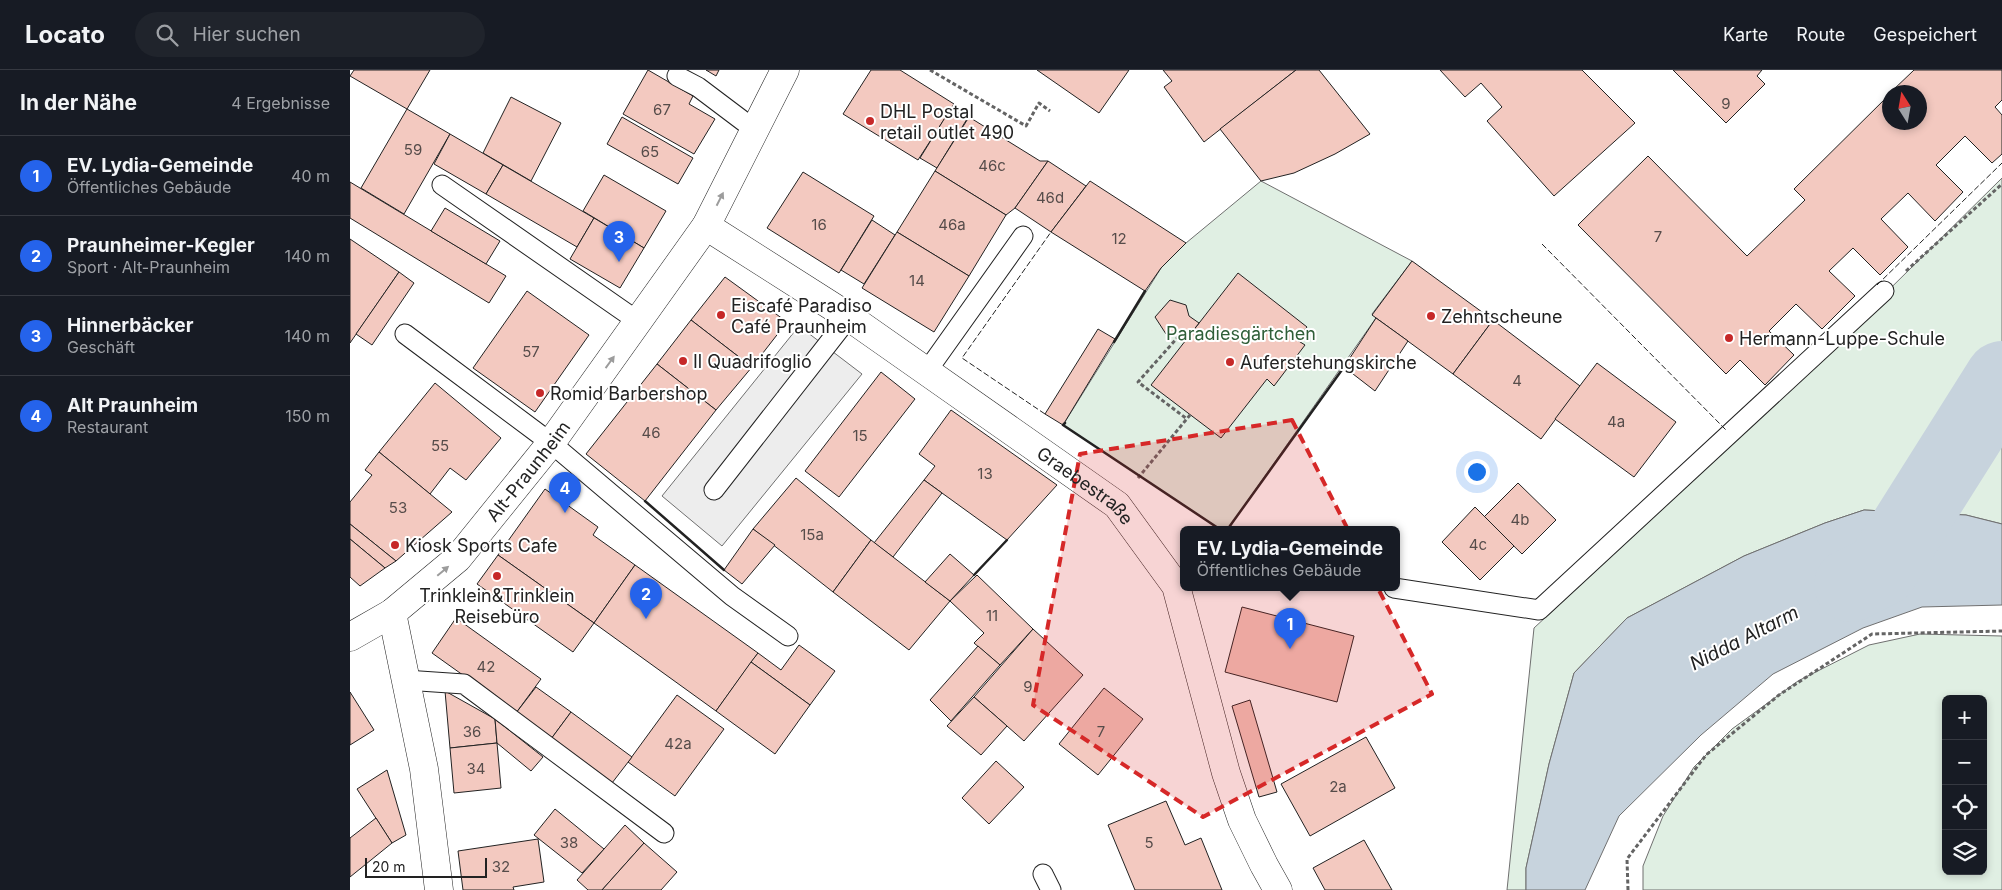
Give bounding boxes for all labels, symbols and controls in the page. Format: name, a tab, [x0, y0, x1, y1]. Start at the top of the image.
search box	[135, 12, 485, 57]
text: Locato	[25, 20, 105, 49]
icon: search	[153, 21, 181, 49]
text: Hier suchen	[193, 23, 301, 46]
text: Karte	[1723, 24, 1768, 45]
text: Route	[1796, 24, 1845, 45]
text: Gespeichert	[1873, 24, 1977, 45]
north arrow	[1882, 85, 1927, 130]
text: In der Nähe	[20, 90, 137, 115]
text: 4 Ergebnisse	[231, 93, 330, 113]
house number: 9	[1721, 94, 1731, 113]
house number: 67	[653, 100, 671, 119]
place label: DHL Postal retail outlet 490	[880, 101, 1014, 143]
marker: DHL Postal retail outlet 490	[864, 115, 876, 127]
house number: 59	[404, 140, 422, 159]
house number: 65	[641, 142, 659, 161]
text: EV. Lydia-Gemeinde	[67, 154, 253, 177]
house number: 46c	[978, 156, 1006, 175]
text: 1	[33, 166, 39, 186]
text: 40 m	[291, 166, 330, 186]
text: Öffentliches Gebäude	[67, 177, 231, 197]
house number: 46d	[1036, 188, 1064, 207]
one-way arrow	[716, 191, 724, 206]
house number: 16	[811, 215, 827, 234]
house number: 46a	[938, 215, 966, 234]
pin: 3	[603, 221, 635, 262]
house number: 7	[1654, 227, 1662, 246]
house number: 12	[1111, 229, 1127, 248]
text: Praunheimer-Kegler	[67, 234, 255, 257]
text: 2	[31, 246, 41, 266]
text: 140 m	[285, 246, 330, 266]
text: Sport · Alt-Praunheim	[67, 257, 230, 277]
house number: 14	[909, 271, 925, 290]
place label: Eiscafé Paradiso Café Praunheim	[731, 295, 872, 337]
place label: Zehntscheune	[1441, 306, 1563, 327]
marker: Eiscafé Paradiso Café Praunheim	[715, 309, 727, 321]
marker: Zehntscheune	[1425, 310, 1437, 322]
text: Hinnerbäcker	[67, 314, 193, 337]
park label: Paradiesgärtchen	[1166, 323, 1316, 344]
text: 3	[31, 326, 41, 346]
text: 140 m	[285, 326, 330, 346]
place label: Hermann-Luppe-Schule	[1739, 328, 1945, 349]
marker: Hermann-Luppe-Schule	[1723, 332, 1735, 344]
text: Geschäft	[67, 337, 135, 357]
house number: 57	[522, 342, 540, 361]
place label: Il Quadrifoglio	[693, 351, 812, 372]
place label: Auferstehungskirche	[1240, 352, 1417, 373]
one-way arrow	[605, 355, 615, 369]
marker: Il Quadrifoglio	[677, 355, 689, 367]
marker: Auferstehungskirche	[1224, 356, 1236, 368]
house number: 4	[1512, 371, 1522, 390]
place label: Romid Barbershop	[550, 383, 708, 404]
marker: Romid Barbershop	[534, 387, 546, 399]
text: Alt Praunheim	[67, 394, 198, 417]
text: 4	[31, 406, 41, 426]
text: 150 m	[285, 406, 330, 426]
house number: 4a	[1607, 412, 1625, 431]
text: Restaurant	[67, 417, 148, 437]
street label: Alt-Praunheim	[482, 417, 574, 525]
house number: 46	[642, 423, 661, 442]
house number: 15	[852, 426, 868, 445]
house number: 55	[431, 436, 449, 455]
street label: Graebestraße	[1033, 442, 1138, 528]
your location	[1464, 459, 1490, 485]
house number: 13	[977, 464, 993, 483]
pin: 4	[549, 472, 581, 513]
house number: 53	[389, 498, 407, 517]
house number: 4b	[1511, 510, 1529, 529]
house number: 15a	[800, 525, 824, 544]
popup	[1180, 526, 1400, 591]
place label: Kiosk Sports Cafe	[405, 535, 558, 556]
house number: 4c	[1469, 535, 1487, 554]
text: EV. Lydia-Gemeinde	[1197, 537, 1383, 560]
marker: Kiosk Sports Cafe	[389, 539, 401, 551]
text: Öffentliches Gebäude	[1197, 560, 1361, 580]
one-way arrow	[436, 565, 449, 576]
marker: Trinklein&Trinklein Reisebüro	[491, 570, 503, 582]
pin: 2	[630, 578, 662, 619]
place label: Trinklein&Trinklein Reisebüro	[419, 585, 575, 627]
water label: Nidda Altarm	[1686, 601, 1802, 675]
house number: 11	[986, 606, 998, 625]
pin: 1	[1274, 608, 1306, 649]
house number: 42	[477, 657, 495, 676]
house number: 9	[1023, 677, 1033, 696]
map controls	[1942, 695, 1987, 875]
button: +	[1942, 695, 1987, 740]
house number: 36	[463, 722, 481, 741]
house number: 7	[1097, 722, 1105, 741]
house number: 42a	[664, 734, 692, 753]
button: −	[1942, 740, 1987, 785]
house number: 34	[467, 759, 485, 778]
house number: 2a	[1329, 777, 1347, 796]
button: locate	[1942, 785, 1987, 830]
button: layers	[1942, 830, 1987, 875]
house number: 38	[560, 833, 578, 852]
house number: 5	[1144, 833, 1154, 852]
scale bar	[365, 855, 488, 878]
house number: 32	[492, 857, 510, 876]
text: 20 m	[372, 858, 406, 875]

